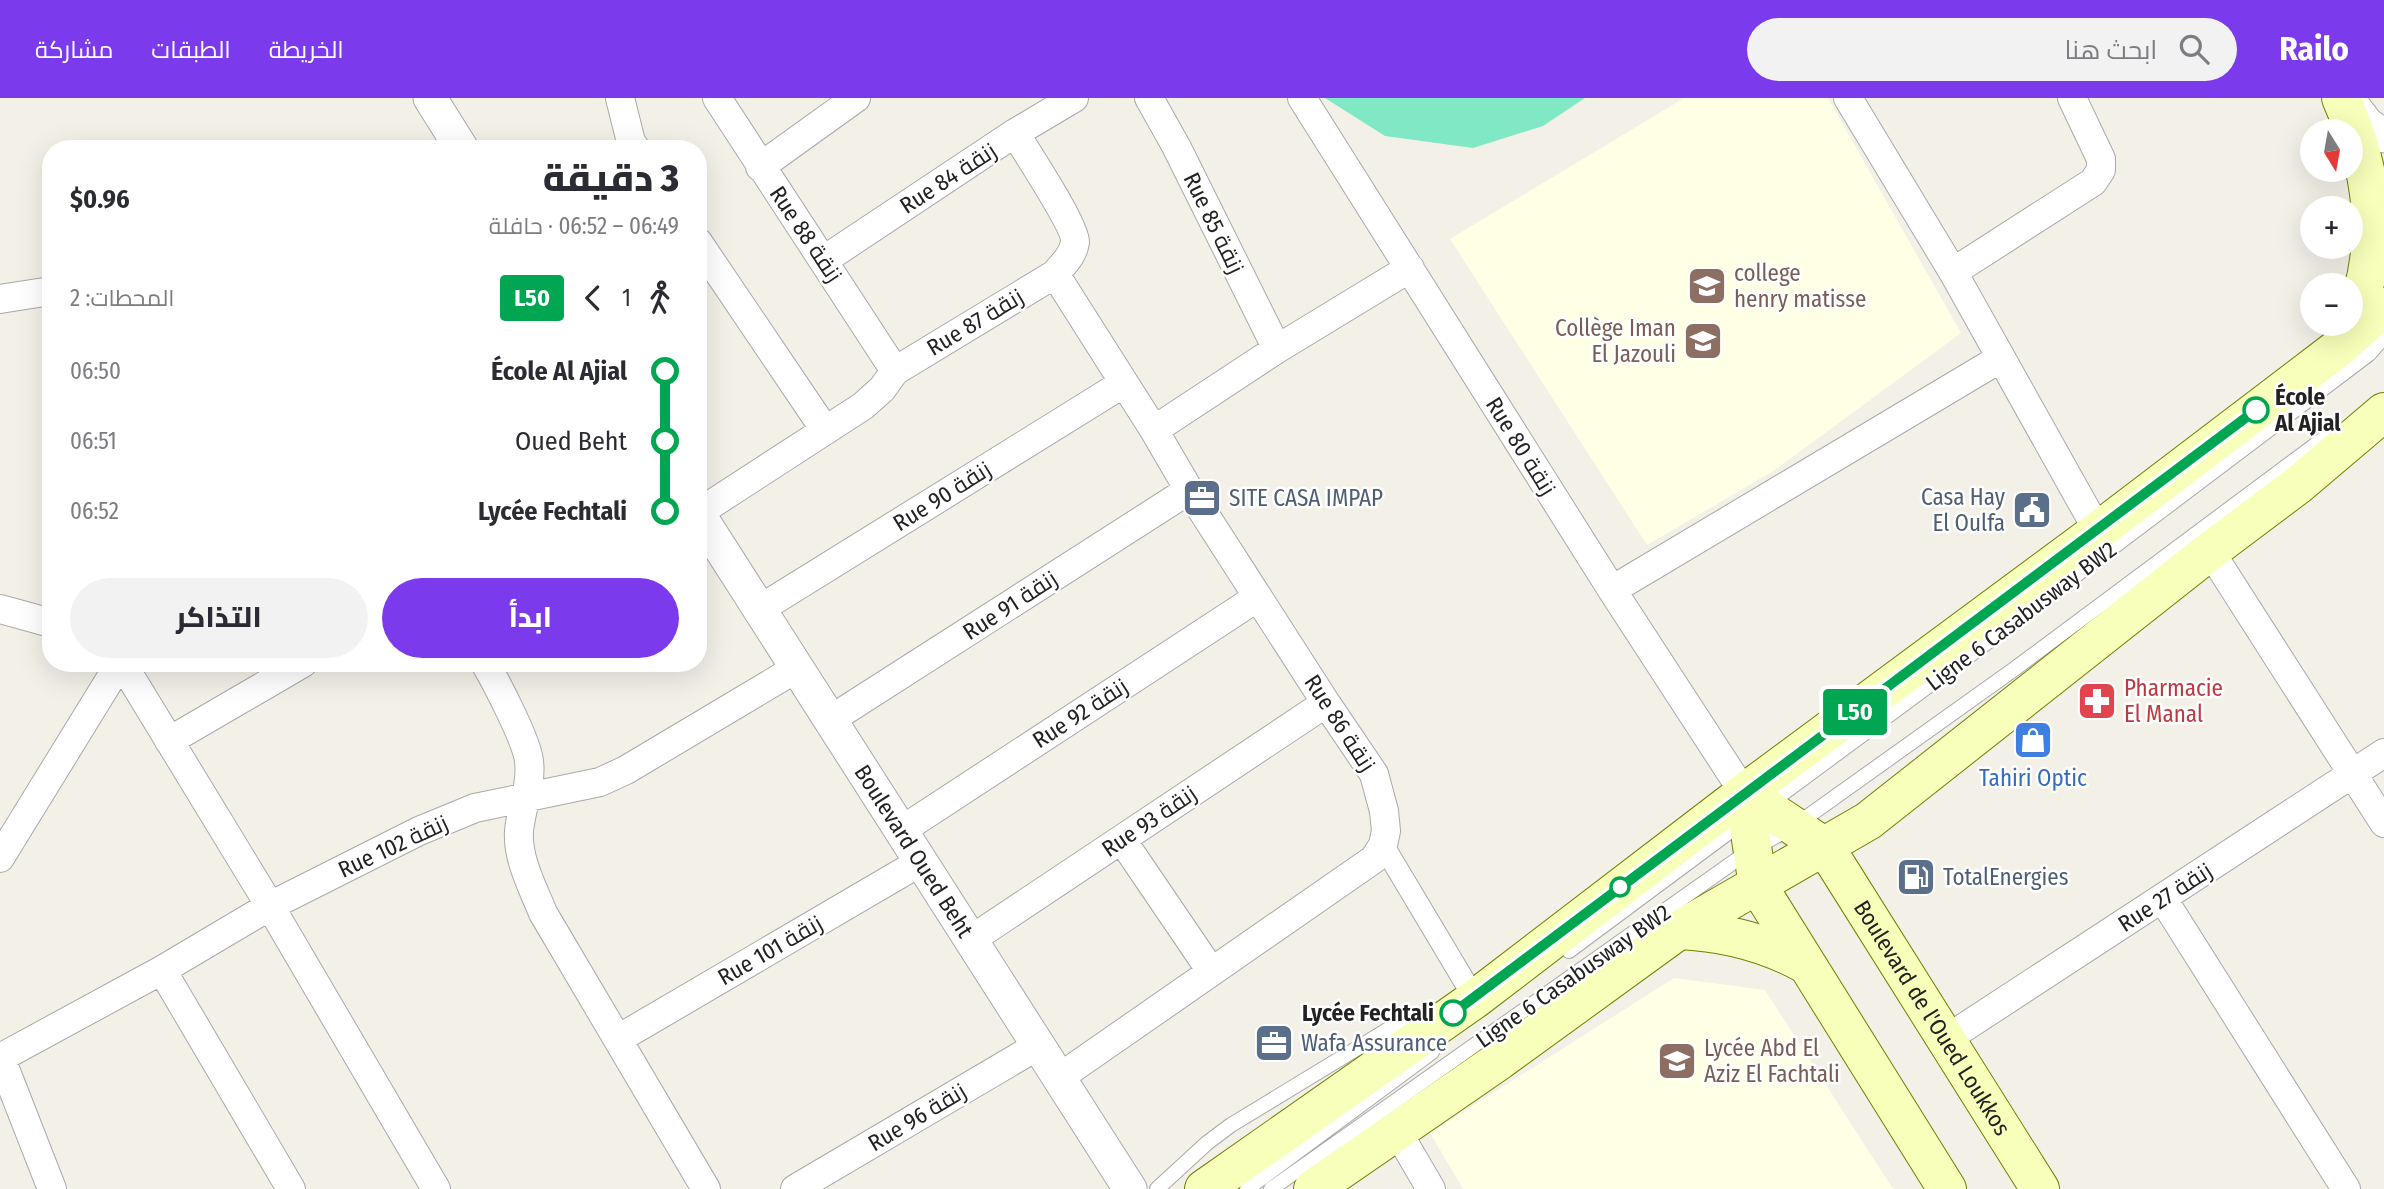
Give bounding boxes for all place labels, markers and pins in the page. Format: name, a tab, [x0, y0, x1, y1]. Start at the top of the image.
place label: college henry matisse	[1734, 259, 1866, 313]
school or university icon: college henry matisse	[1686, 265, 1728, 307]
place label: Collège Iman El Jazouli	[1555, 314, 1676, 368]
school or university icon: Collège Iman El Jazouli	[1682, 320, 1724, 362]
place label: École Al Ajial	[2274, 382, 2341, 437]
marker: École Al Ajial	[2243, 397, 2269, 423]
office icon: SITE CASA IMPAP	[1181, 477, 1223, 519]
place label: Casa Hay El Oulfa	[1921, 483, 2006, 537]
place label: SITE CASA IMPAP	[1229, 484, 1383, 512]
public building icon: Casa Hay El Oulfa	[2011, 489, 2053, 531]
place label: Pharmacie El Manal	[2124, 674, 2223, 728]
pharmacy icon: Pharmacie El Manal	[2076, 680, 2118, 722]
shop icon: Tahiri Optic	[2012, 719, 2054, 761]
place label: Tahiri Optic	[1979, 764, 2087, 792]
fuel station icon: TotalEnergies	[1895, 856, 1937, 898]
place label: TotalEnergies	[1943, 863, 2069, 891]
unlabelled marker	[1610, 877, 1630, 897]
place label: Lycée Fechtali	[1302, 999, 1434, 1027]
marker: Lycée Fechtali	[1440, 1000, 1466, 1026]
office icon: Wafa Assurance	[1253, 1022, 1295, 1064]
place label: Wafa Assurance	[1301, 1029, 1447, 1057]
place label: Lycée Abd El Aziz El Fachtali	[1704, 1034, 1840, 1088]
school or university icon: Lycée Abd El Aziz El Fachtali	[1656, 1040, 1698, 1082]

